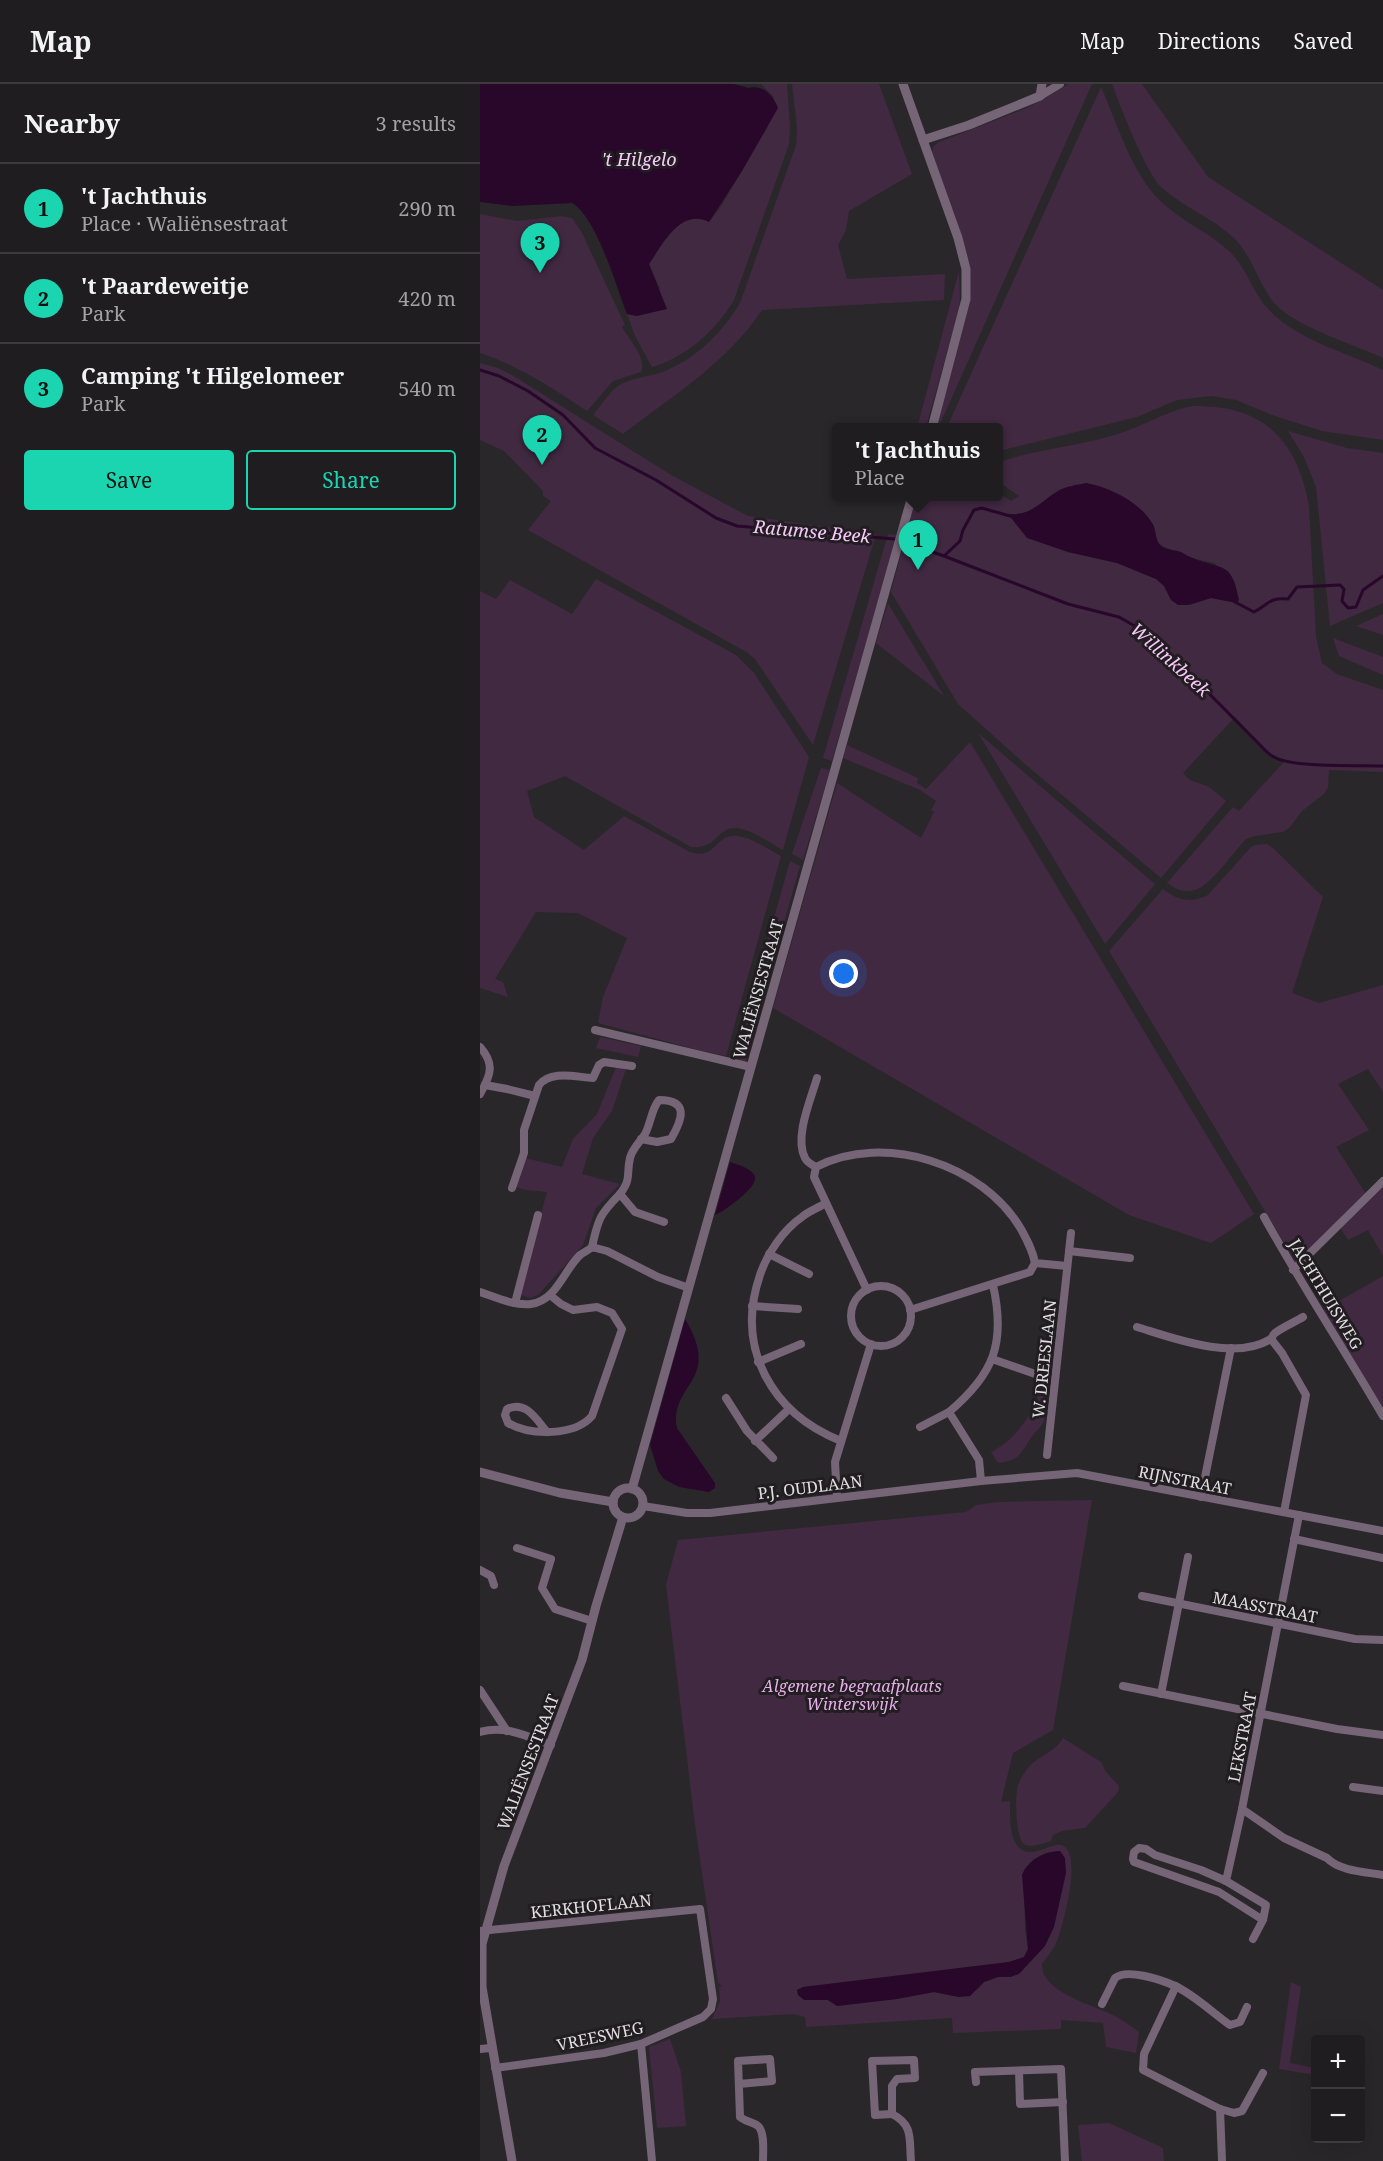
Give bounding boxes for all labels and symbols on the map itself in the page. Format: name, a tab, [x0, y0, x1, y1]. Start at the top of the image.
water label: 't Hilgelo	[601, 147, 677, 171]
pin: 3	[520, 224, 560, 273]
pin: 2	[522, 416, 562, 465]
water label: Ratumse Beek	[751, 514, 872, 548]
pin: 1	[898, 520, 938, 570]
water label: Willinkbeek	[1126, 617, 1216, 702]
street label: WALIËNSESTRAAT	[728, 917, 788, 1061]
your location	[829, 959, 858, 988]
street label: JACHTHUISWEG	[1284, 1234, 1368, 1354]
street label: W. DREESLAAN	[1027, 1299, 1061, 1419]
street label: RIJNSTRAAT	[1137, 1460, 1234, 1500]
street label: P.J. OUDLAAN	[756, 1470, 864, 1504]
street label: MAASSTRAAT	[1211, 1586, 1319, 1628]
park label: Algemene begraafplaats Winterswijk	[761, 1675, 942, 1715]
street label: LEKSTRAAT	[1222, 1690, 1262, 1784]
street label: WALIËNSESTRAAT	[492, 1691, 564, 1833]
street label: KERKHOFLAAN	[529, 1889, 653, 1923]
street label: VREESWEG	[555, 2016, 646, 2056]

